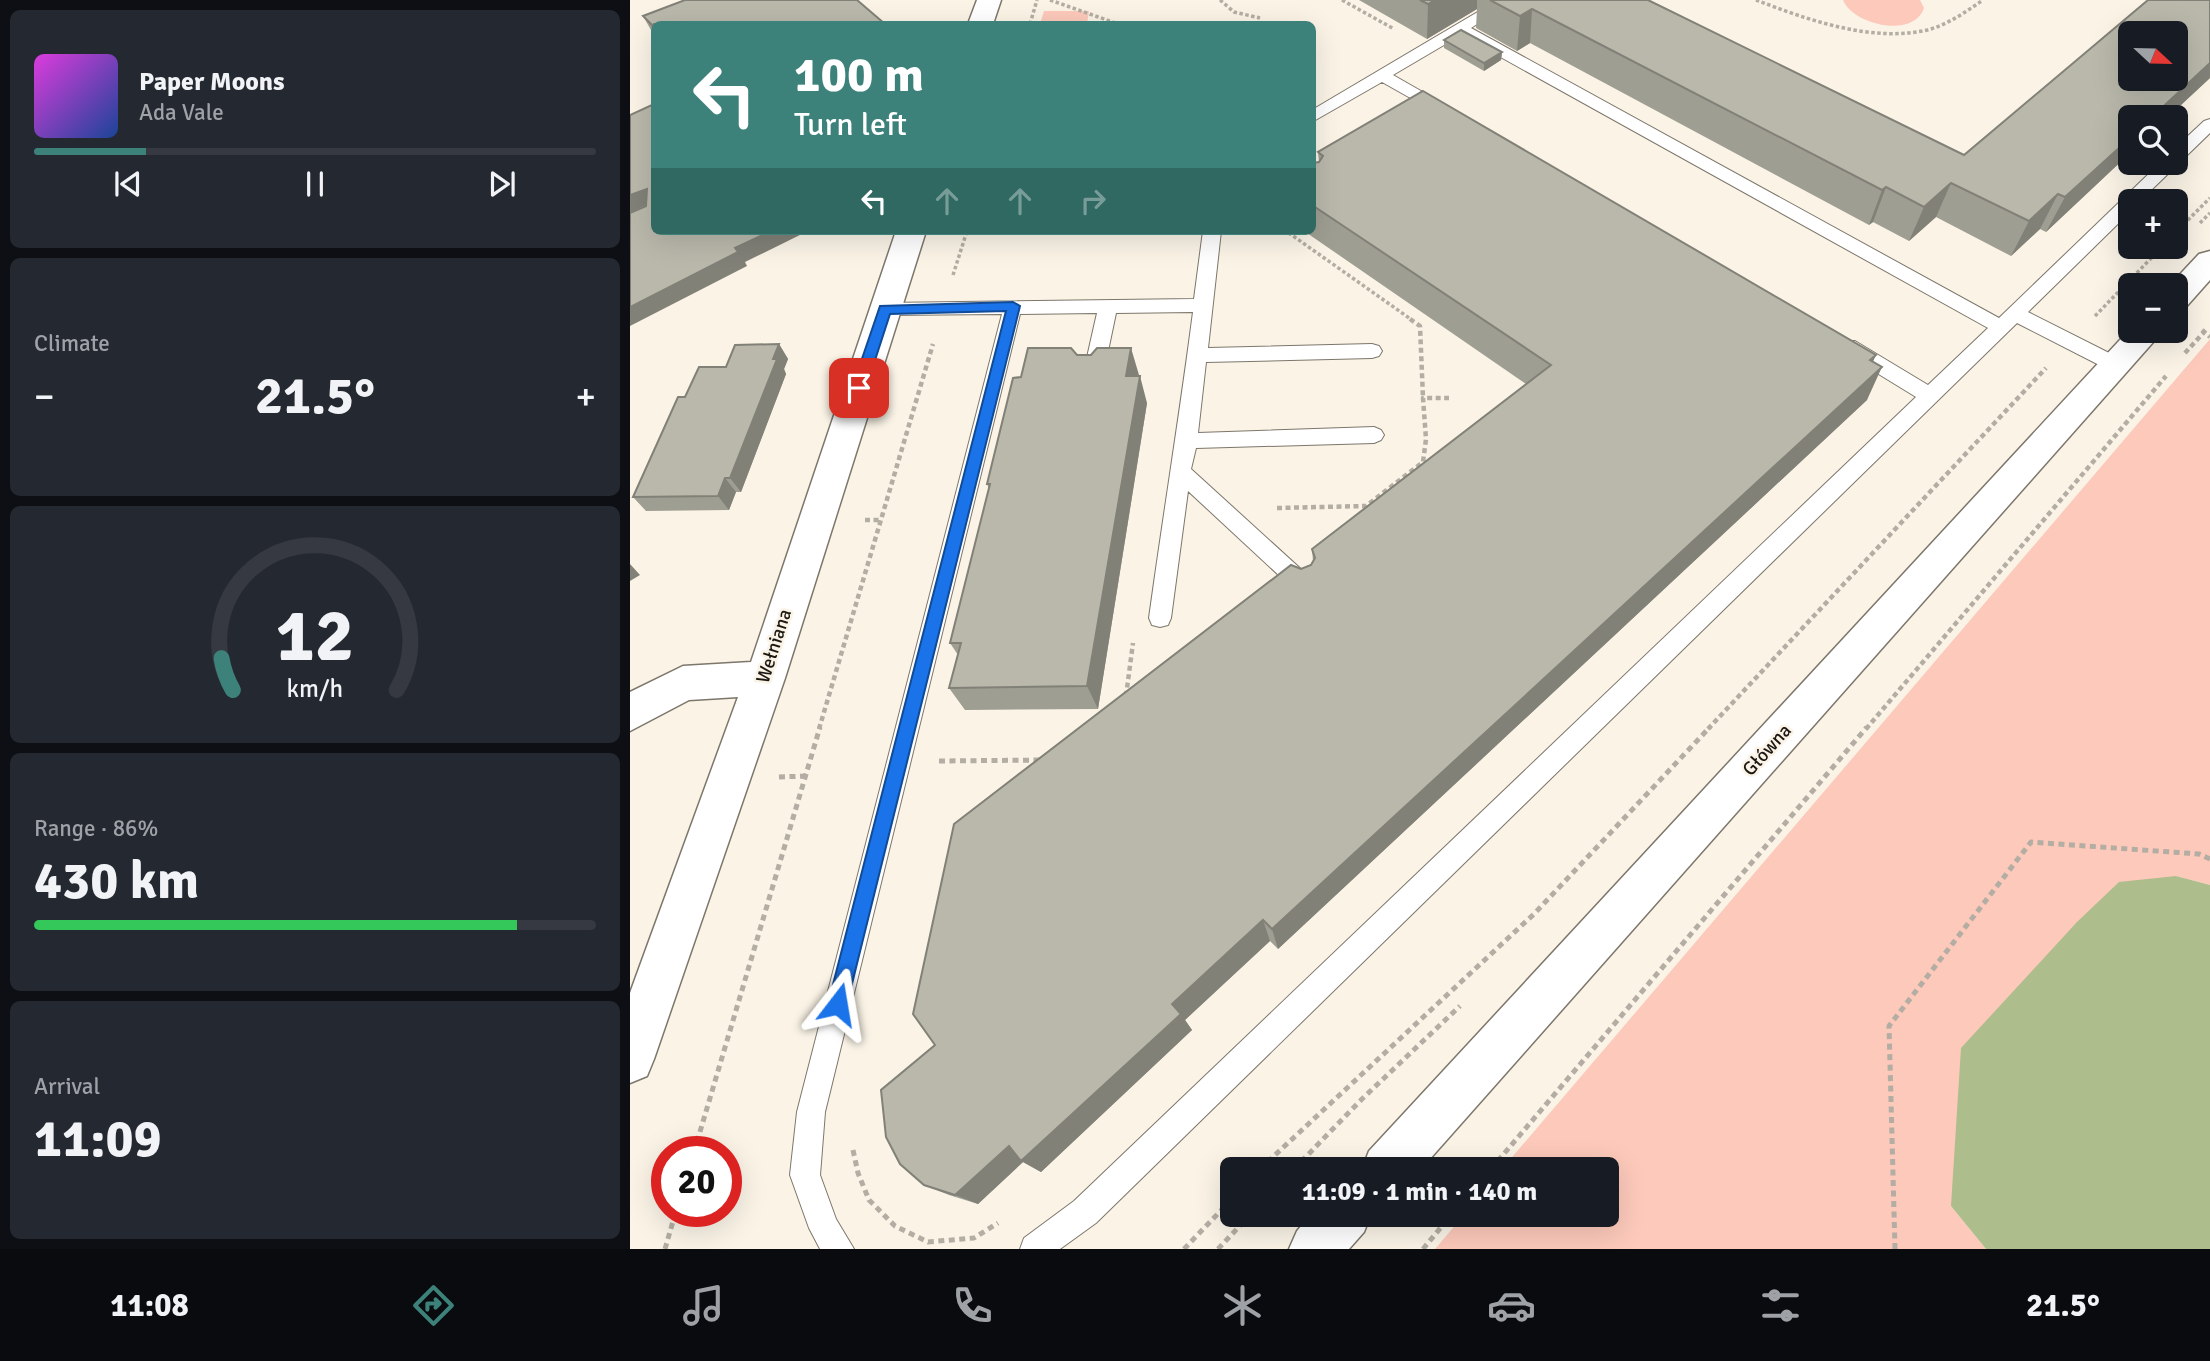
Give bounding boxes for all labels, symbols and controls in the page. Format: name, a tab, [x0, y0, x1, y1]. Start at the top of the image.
north arrow	[2118, 21, 2188, 91]
map controls	[2118, 21, 2188, 343]
text: 100 m	[794, 45, 924, 105]
icon: left	[679, 49, 770, 140]
text: Paper Moons	[139, 66, 285, 98]
text: Ada Vale	[139, 98, 224, 127]
text: Turn left	[794, 105, 907, 144]
button: search	[2118, 105, 2188, 175]
icon: previous	[109, 165, 147, 203]
icon: pause	[296, 165, 334, 203]
icon: next	[483, 165, 521, 203]
icon: left	[855, 182, 893, 220]
icon: ahead	[928, 182, 966, 220]
icon: ahead	[1001, 182, 1039, 220]
icon: right	[1074, 182, 1112, 220]
button: +	[2118, 189, 2188, 259]
button: −	[2118, 273, 2188, 343]
text: Climate	[34, 329, 110, 358]
pin	[829, 358, 889, 418]
text: 21.5°	[255, 364, 375, 428]
icon: arrive	[840, 369, 878, 407]
text: −	[34, 373, 55, 420]
text: +	[575, 373, 596, 420]
text: 12	[276, 593, 354, 682]
street label: Wełniana	[751, 606, 797, 686]
text: km/h	[287, 673, 343, 704]
street label: Główna	[1737, 719, 1797, 781]
text: Range · 86%	[34, 814, 158, 843]
text: 430 km	[34, 849, 199, 913]
position arrow	[801, 967, 875, 1041]
text: Arrival	[34, 1072, 100, 1101]
text: 11:09	[34, 1107, 162, 1171]
speed limit sign: 20	[651, 1136, 742, 1227]
text: 11:09 · 1 min · 140 m	[1302, 1176, 1537, 1208]
icon: directions	[409, 1281, 458, 1330]
icon: music	[679, 1281, 728, 1330]
icon: phone	[948, 1281, 997, 1330]
icon: climate	[1218, 1281, 1267, 1330]
icon: car	[1487, 1281, 1536, 1330]
icon: filters	[1756, 1281, 1805, 1330]
text: 11:08	[110, 1286, 189, 1325]
text: 21.5°	[2026, 1286, 2100, 1325]

